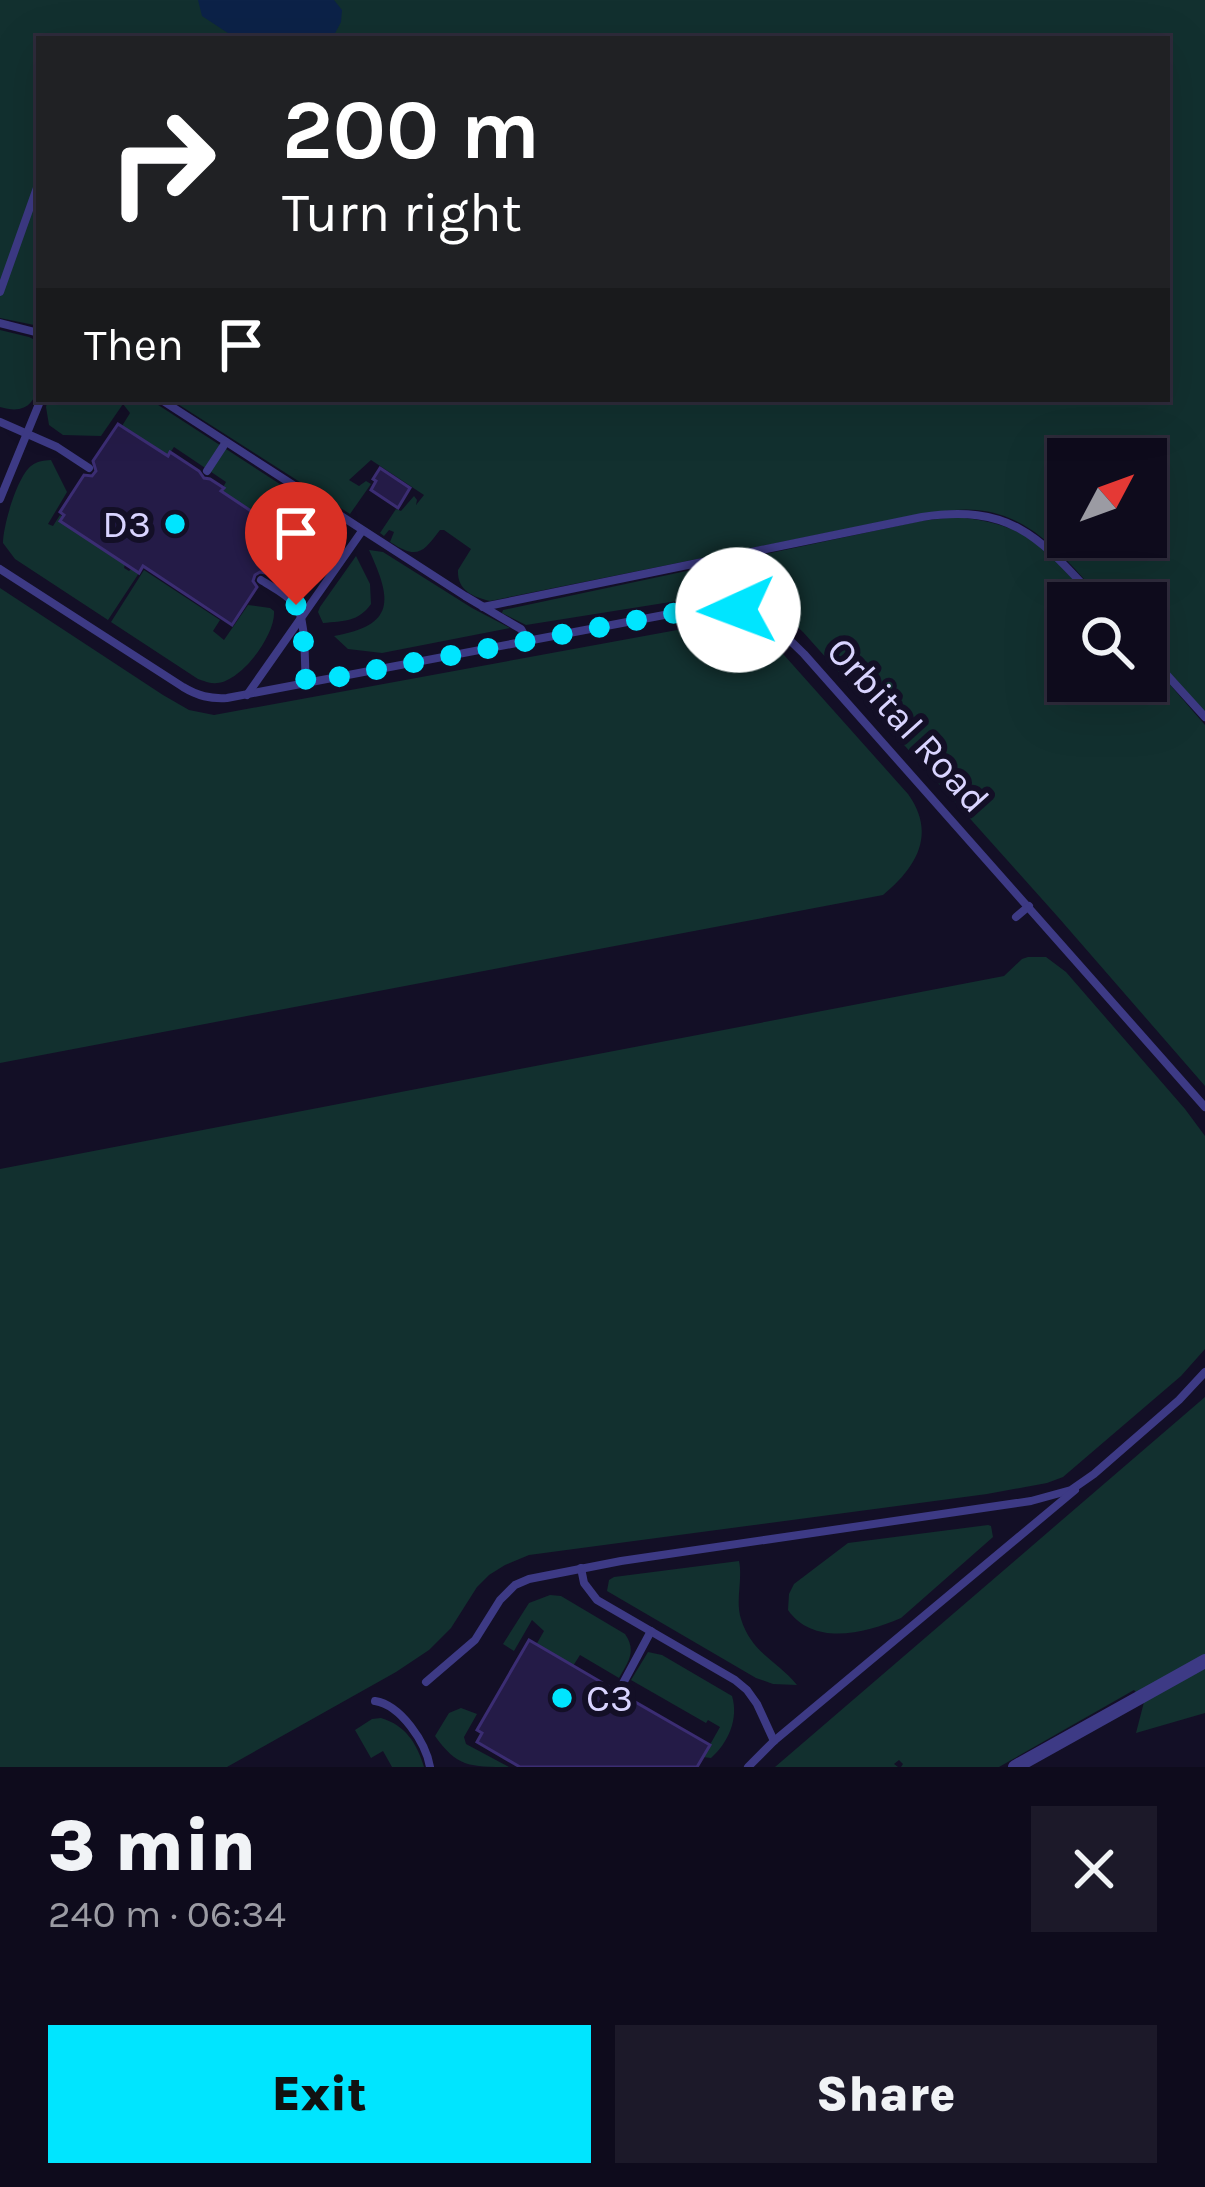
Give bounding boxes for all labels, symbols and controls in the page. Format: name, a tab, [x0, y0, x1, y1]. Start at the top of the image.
text: 200 m	[282, 81, 540, 179]
icon: right	[84, 84, 240, 240]
text: Turn right	[282, 181, 522, 245]
icon: arrive	[208, 312, 274, 378]
text: Then	[84, 319, 184, 371]
north arrow	[1047, 438, 1167, 558]
map controls	[1047, 438, 1167, 702]
pin	[245, 482, 347, 605]
icon: arrive	[263, 500, 329, 566]
place label: D3	[102, 501, 151, 547]
marker: D3	[162, 511, 188, 537]
position arrow	[675, 547, 801, 673]
button: search	[1047, 582, 1167, 702]
street label: Orbital Road	[817, 628, 999, 822]
place label: C3	[586, 1675, 633, 1721]
marker: C3	[549, 1685, 575, 1711]
text: 3 min	[48, 1804, 256, 1888]
button: close	[1031, 1806, 1157, 1932]
text: 240 m · 06:34	[48, 1891, 286, 1937]
button: Exit	[48, 2025, 591, 2163]
button: Share	[615, 2025, 1157, 2163]

